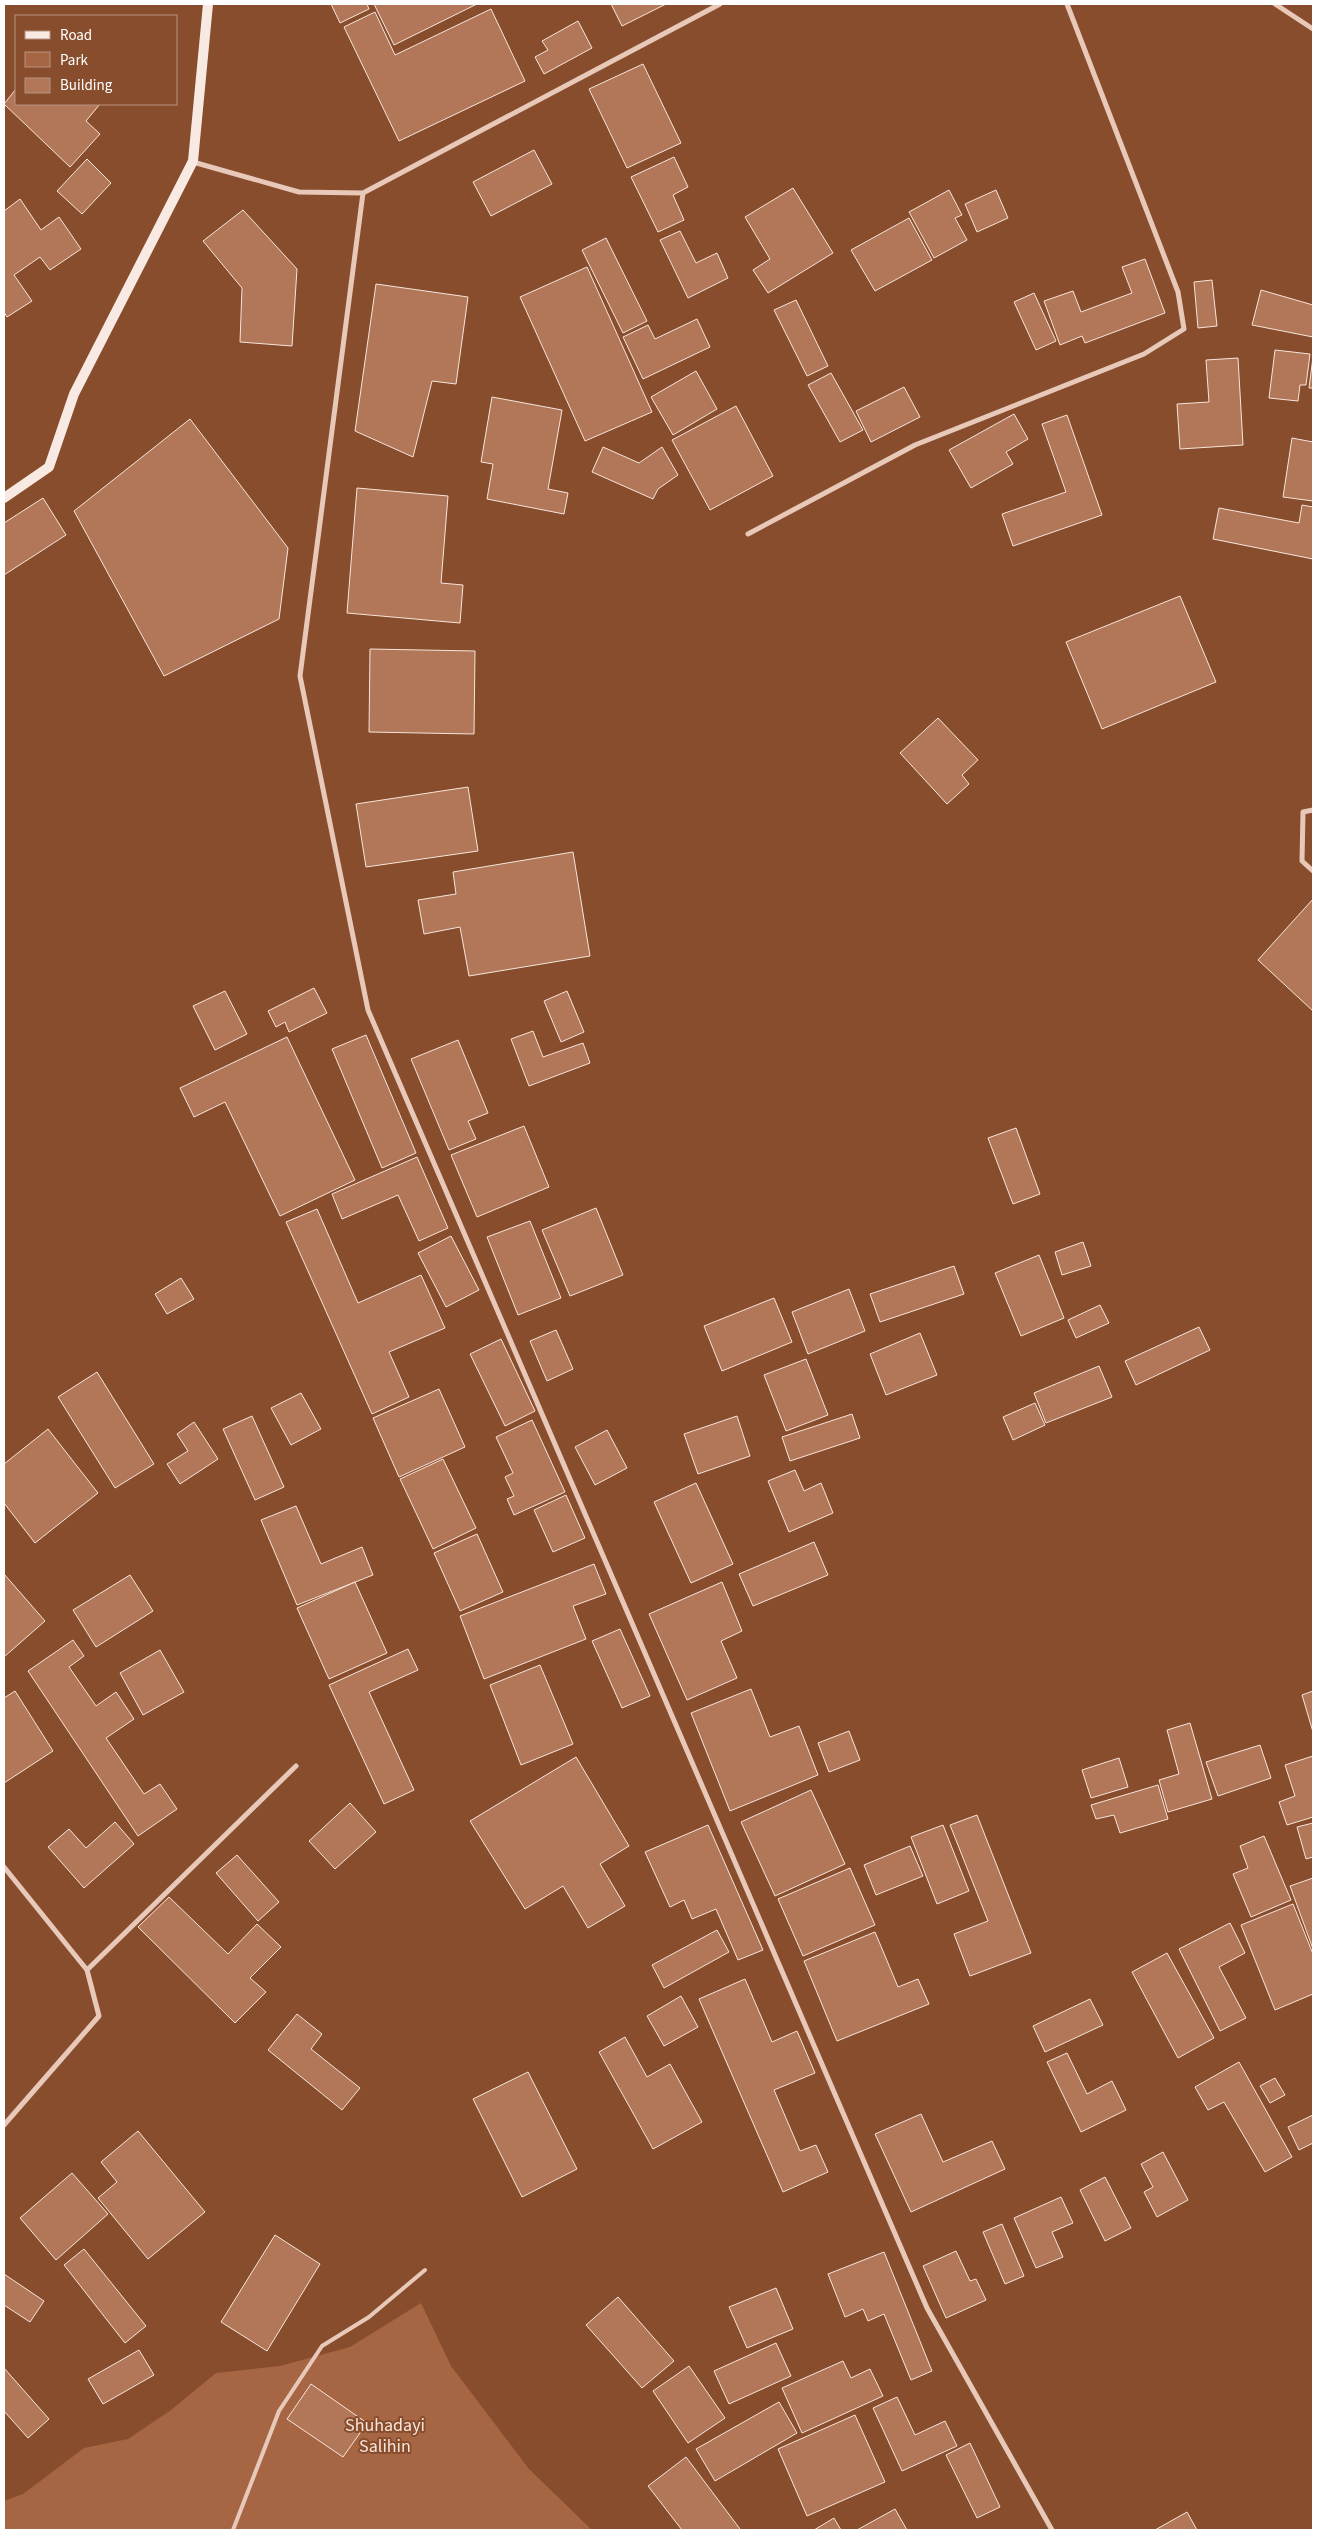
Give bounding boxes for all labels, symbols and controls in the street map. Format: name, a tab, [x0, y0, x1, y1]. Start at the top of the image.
legend	[15, 15, 178, 105]
text: Road	[60, 25, 92, 46]
text: Park	[60, 50, 89, 71]
text: Building	[60, 75, 113, 96]
park label: Shuhadayi Salihin	[345, 2413, 425, 2459]

